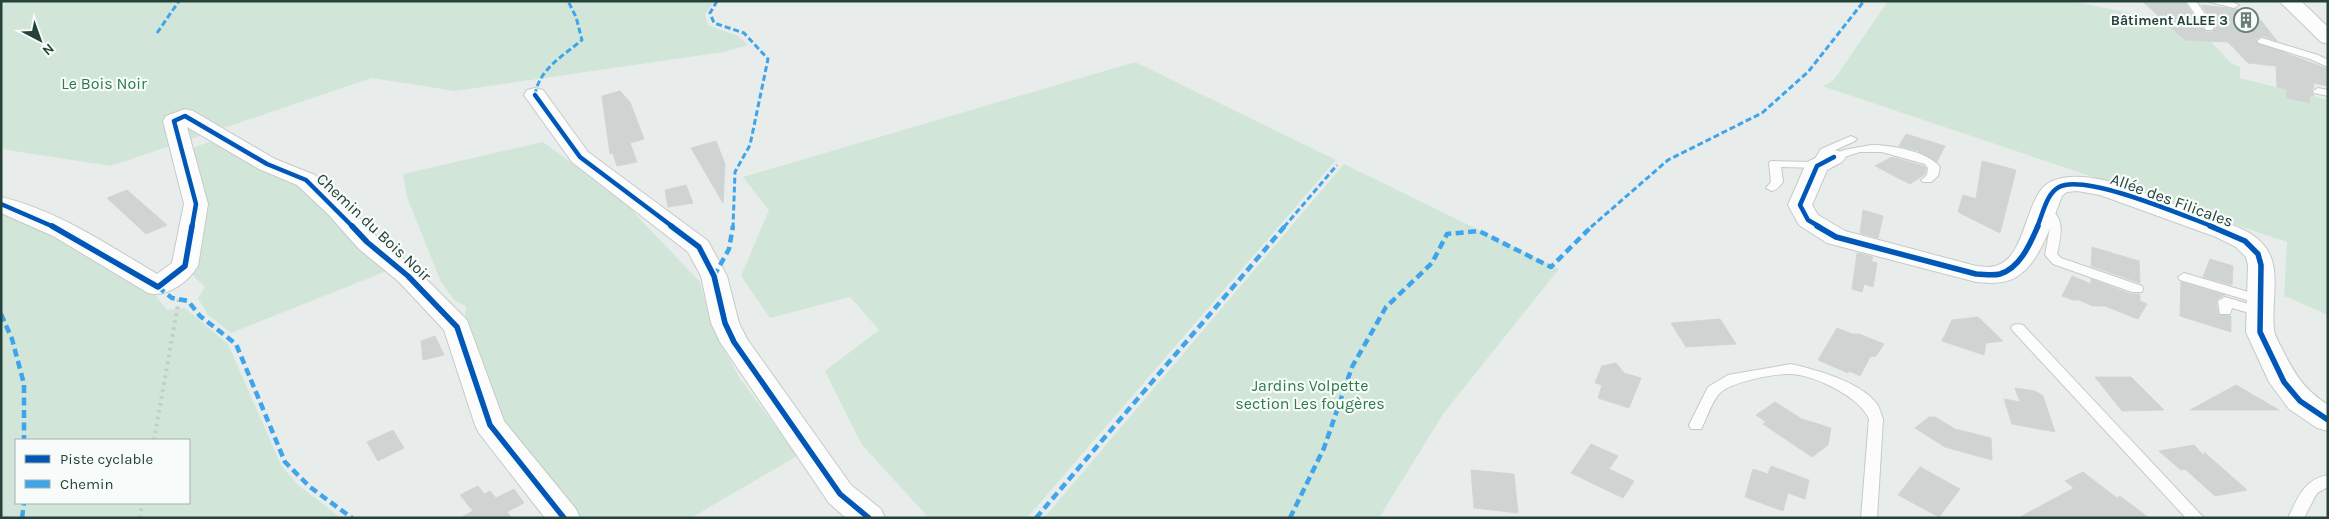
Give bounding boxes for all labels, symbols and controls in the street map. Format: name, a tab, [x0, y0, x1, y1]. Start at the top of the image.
building icon: Bâtiment ALLEE 3	[2233, 7, 2259, 33]
place label: Bâtiment ALLEE 3	[2111, 12, 2228, 29]
north arrow	[15, 15, 65, 65]
text: N	[39, 40, 58, 59]
park label: Le Bois Noir	[61, 74, 147, 93]
street label: Chemin du Bois Noir	[313, 169, 435, 285]
street label: Allée des Filicales	[2108, 169, 2236, 231]
park label: Jardins Volpette section Les fougères	[1235, 376, 1385, 413]
legend	[15, 439, 190, 504]
text: Piste cyclable	[60, 450, 153, 468]
text: Chemin	[60, 475, 114, 493]

